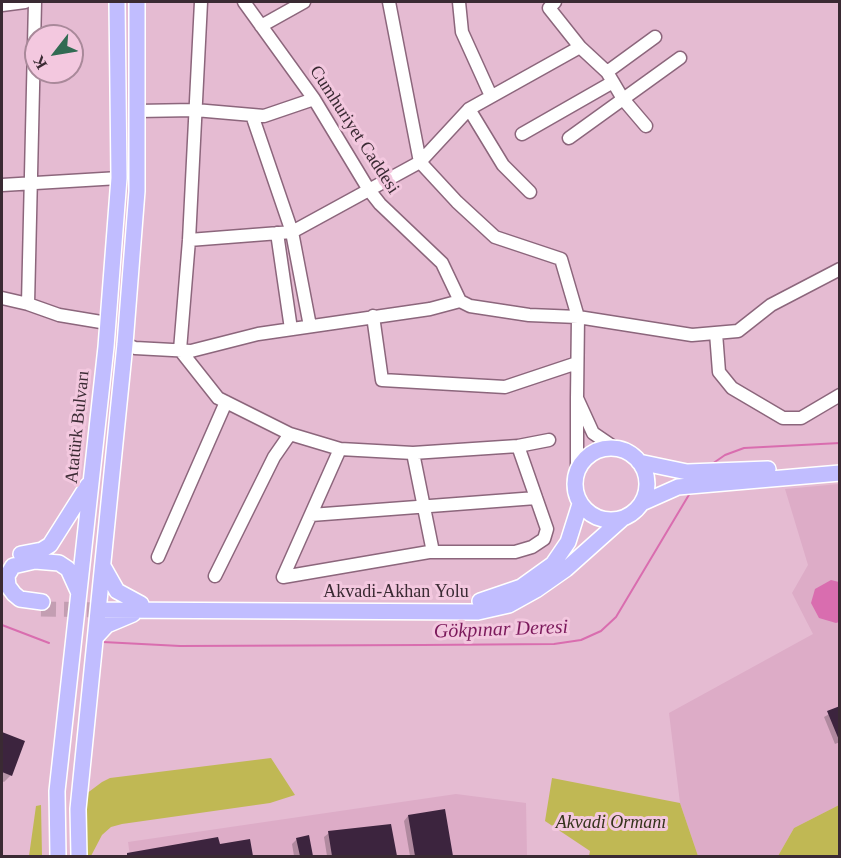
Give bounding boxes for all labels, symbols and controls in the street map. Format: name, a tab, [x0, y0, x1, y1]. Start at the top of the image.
north arrow	[24, 24, 84, 84]
text: K	[29, 53, 50, 72]
street label: Cumhuriyet Caddesi	[305, 62, 403, 198]
street label: Atatürk Bulvarı	[61, 369, 95, 485]
street label: Akvadi-Akhan Yolu	[323, 581, 469, 603]
water label: Gökpınar Deresi	[434, 616, 568, 644]
park label: Akvadi Ormanı	[556, 812, 666, 834]

